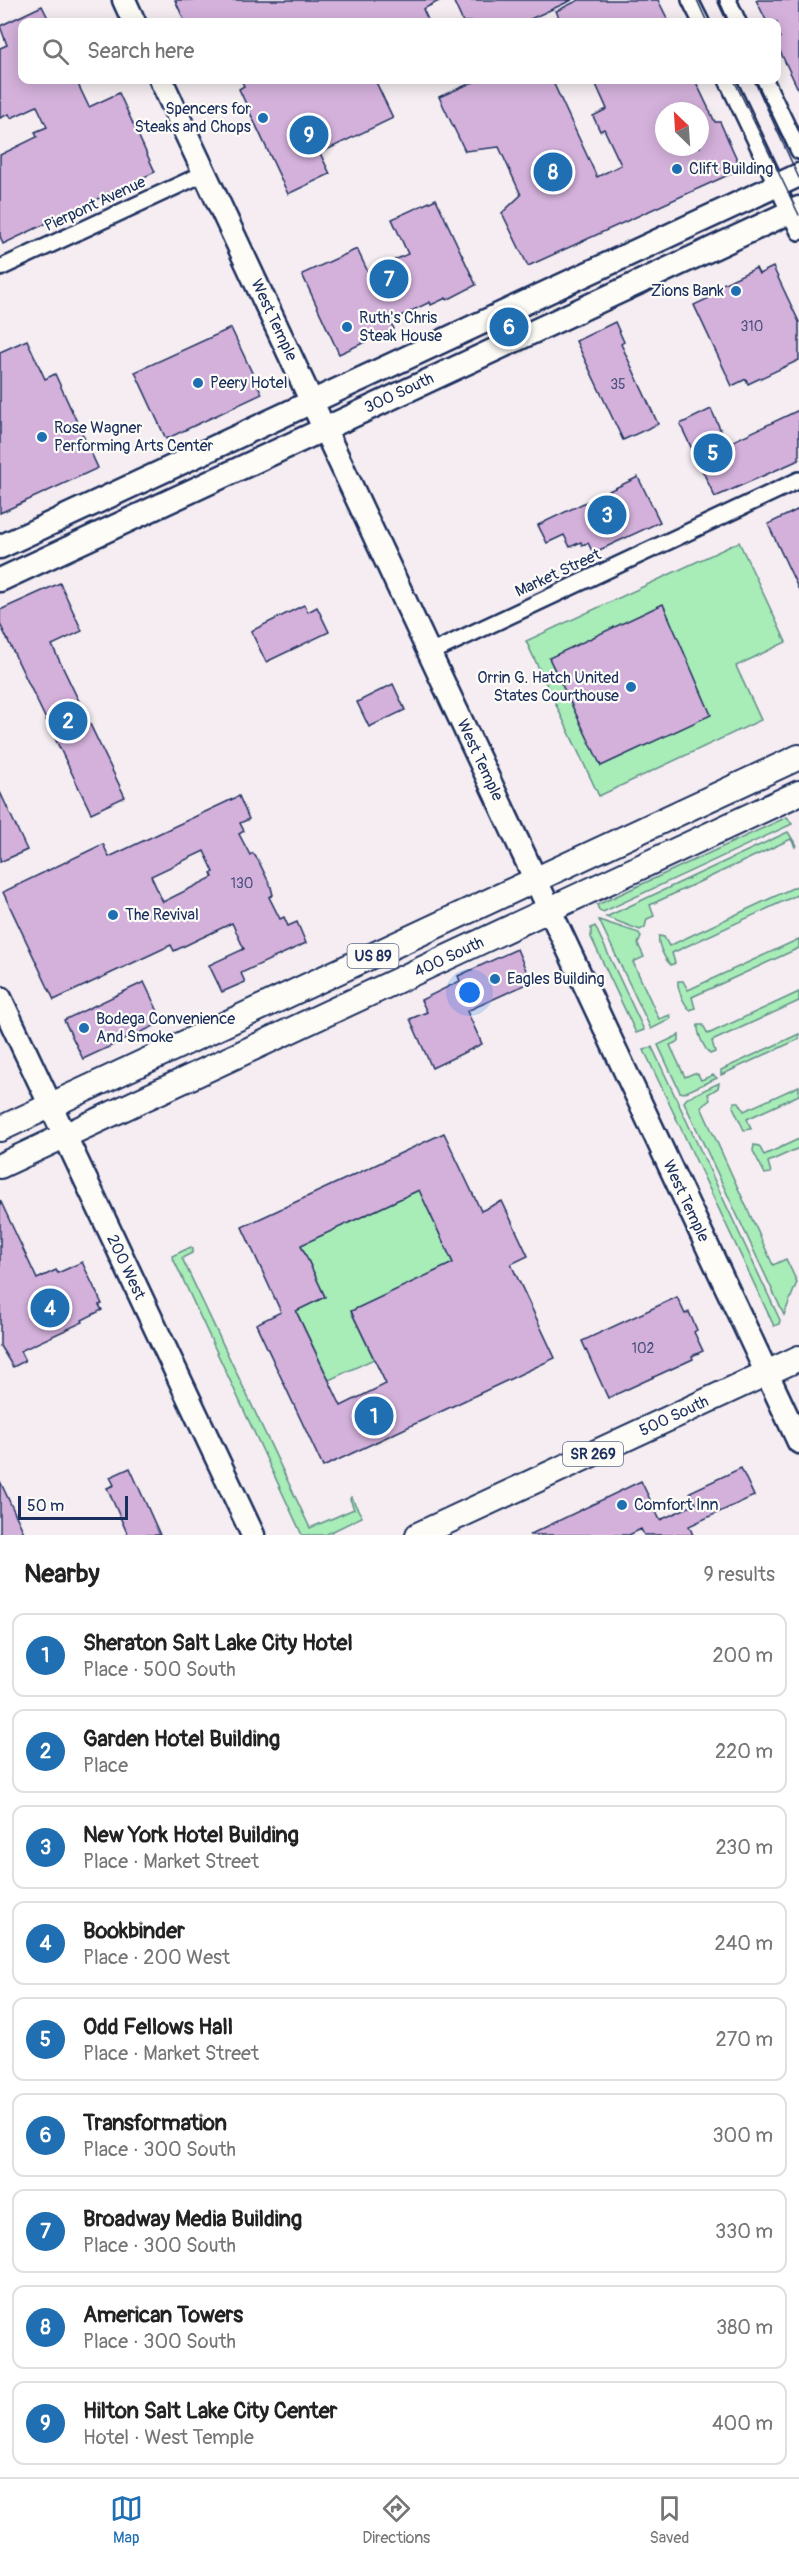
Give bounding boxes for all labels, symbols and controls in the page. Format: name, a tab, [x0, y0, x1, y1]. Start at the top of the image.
search box	[18, 18, 781, 84]
icon: search	[39, 35, 72, 68]
text: Search here	[87, 37, 194, 65]
place label: Spencers for Steaks and Chops	[134, 99, 251, 137]
north arrow	[655, 102, 709, 156]
marker: Spencers for Steaks and Chops	[256, 111, 270, 125]
pin: 9	[290, 112, 328, 158]
pin: 8	[534, 150, 572, 195]
place label: Clift Building	[689, 159, 773, 179]
marker: Clift Building	[670, 162, 684, 176]
street label: Pierpont Avenue	[41, 172, 149, 236]
pin: 7	[370, 256, 408, 302]
street label: West Temple	[246, 276, 302, 364]
place label: Zions Bank	[651, 281, 724, 301]
marker: Zions Bank	[729, 284, 743, 298]
pin: 6	[490, 304, 528, 350]
place label: Ruth's Chris Steak House	[359, 308, 442, 346]
house number: 310	[741, 318, 763, 335]
marker: Ruth's Chris Steak House	[340, 320, 354, 334]
street label: 300 South	[361, 368, 437, 418]
place label: Peery Hotel	[210, 373, 288, 393]
marker: Peery Hotel	[191, 376, 205, 390]
house number: 35	[610, 376, 626, 393]
place label: Rose Wagner Performing Arts Center	[54, 418, 214, 456]
marker: Rose Wagner Performing Arts Center	[35, 430, 49, 444]
pin: 5	[694, 430, 732, 476]
pin: 3	[588, 492, 626, 538]
street label: Market Street	[512, 544, 605, 602]
place label: Orrin G. Hatch United States Courthouse	[477, 668, 619, 706]
marker: Orrin G. Hatch United States Courthouse	[624, 680, 638, 694]
pin: 2	[48, 698, 88, 744]
street label: West Temple	[452, 716, 508, 804]
house number: 130	[231, 875, 253, 892]
place label: The Revival	[125, 905, 199, 925]
marker: The Revival	[106, 908, 120, 922]
street label: 400 South	[411, 932, 487, 982]
road number: US 89	[348, 944, 398, 968]
place label: Eagles Building	[507, 969, 605, 989]
marker: Eagles Building	[488, 972, 502, 986]
your location	[455, 978, 484, 1007]
place label: Bodega Convenience And Smoke	[96, 1009, 235, 1047]
marker: Bodega Convenience And Smoke	[77, 1021, 91, 1035]
street label: West Temple	[658, 1157, 714, 1245]
street label: 200 West	[102, 1231, 150, 1303]
pin: 4	[31, 1286, 70, 1330]
house number: 102	[632, 1340, 655, 1357]
street label: 500 South	[636, 1391, 712, 1441]
pin: 1	[354, 1394, 394, 1438]
road number: SR 269	[563, 1442, 623, 1466]
scale bar	[18, 1493, 128, 1520]
place label: Comfort Inn	[634, 1495, 719, 1515]
text: 50 m	[27, 1496, 64, 1516]
marker: Comfort Inn	[615, 1498, 629, 1512]
text: Nearby	[24, 1558, 100, 1590]
text: 9 results	[703, 1562, 775, 1587]
text: Sheraton Salt Lake City Hotel	[83, 1629, 353, 1657]
text: 1	[42, 1643, 49, 1668]
text: 200 m	[712, 1643, 773, 1668]
text: Place · 500 South	[83, 1657, 236, 1682]
text: Garden Hotel Building	[83, 1725, 280, 1753]
text: 2	[40, 1739, 51, 1764]
text: 220 m	[715, 1739, 773, 1764]
text: Place	[83, 1753, 128, 1778]
text: New York Hotel Building	[83, 1821, 299, 1849]
text: 3	[40, 1835, 51, 1860]
text: 230 m	[716, 1835, 773, 1860]
text: Place · Market Street	[83, 1849, 259, 1874]
text: Bookbinder	[83, 1917, 185, 1945]
text: 4	[40, 1931, 51, 1956]
text: 240 m	[714, 1931, 773, 1956]
text: Place · 200 West	[83, 1945, 230, 1970]
text: Odd Fellows Hall	[83, 2013, 233, 2041]
text: 5	[40, 2027, 51, 2052]
text: 270 m	[715, 2027, 773, 2052]
text: Place · Market Street	[83, 2041, 259, 2066]
text: Transformation	[83, 2109, 227, 2137]
text: 6	[40, 2123, 51, 2148]
text: 300 m	[712, 2123, 773, 2148]
text: Place · 300 South	[83, 2137, 236, 2162]
text: Broadway Media Building	[83, 2205, 302, 2233]
text: 7	[40, 2219, 51, 2244]
text: 330 m	[715, 2219, 773, 2244]
text: Place · 300 South	[83, 2233, 236, 2258]
text: American Towers	[83, 2301, 243, 2329]
text: 8	[40, 2315, 51, 2340]
text: 380 m	[716, 2315, 773, 2340]
text: Place · 300 South	[83, 2329, 236, 2354]
text: Hilton Salt Lake City Center	[83, 2397, 337, 2425]
text: 9	[40, 2411, 51, 2436]
text: 400 m	[712, 2411, 773, 2436]
text: Hotel · West Temple	[83, 2425, 254, 2450]
tab: Map	[110, 2492, 143, 2548]
tab: Directions	[362, 2492, 430, 2548]
tab: Saved	[650, 2492, 689, 2548]

